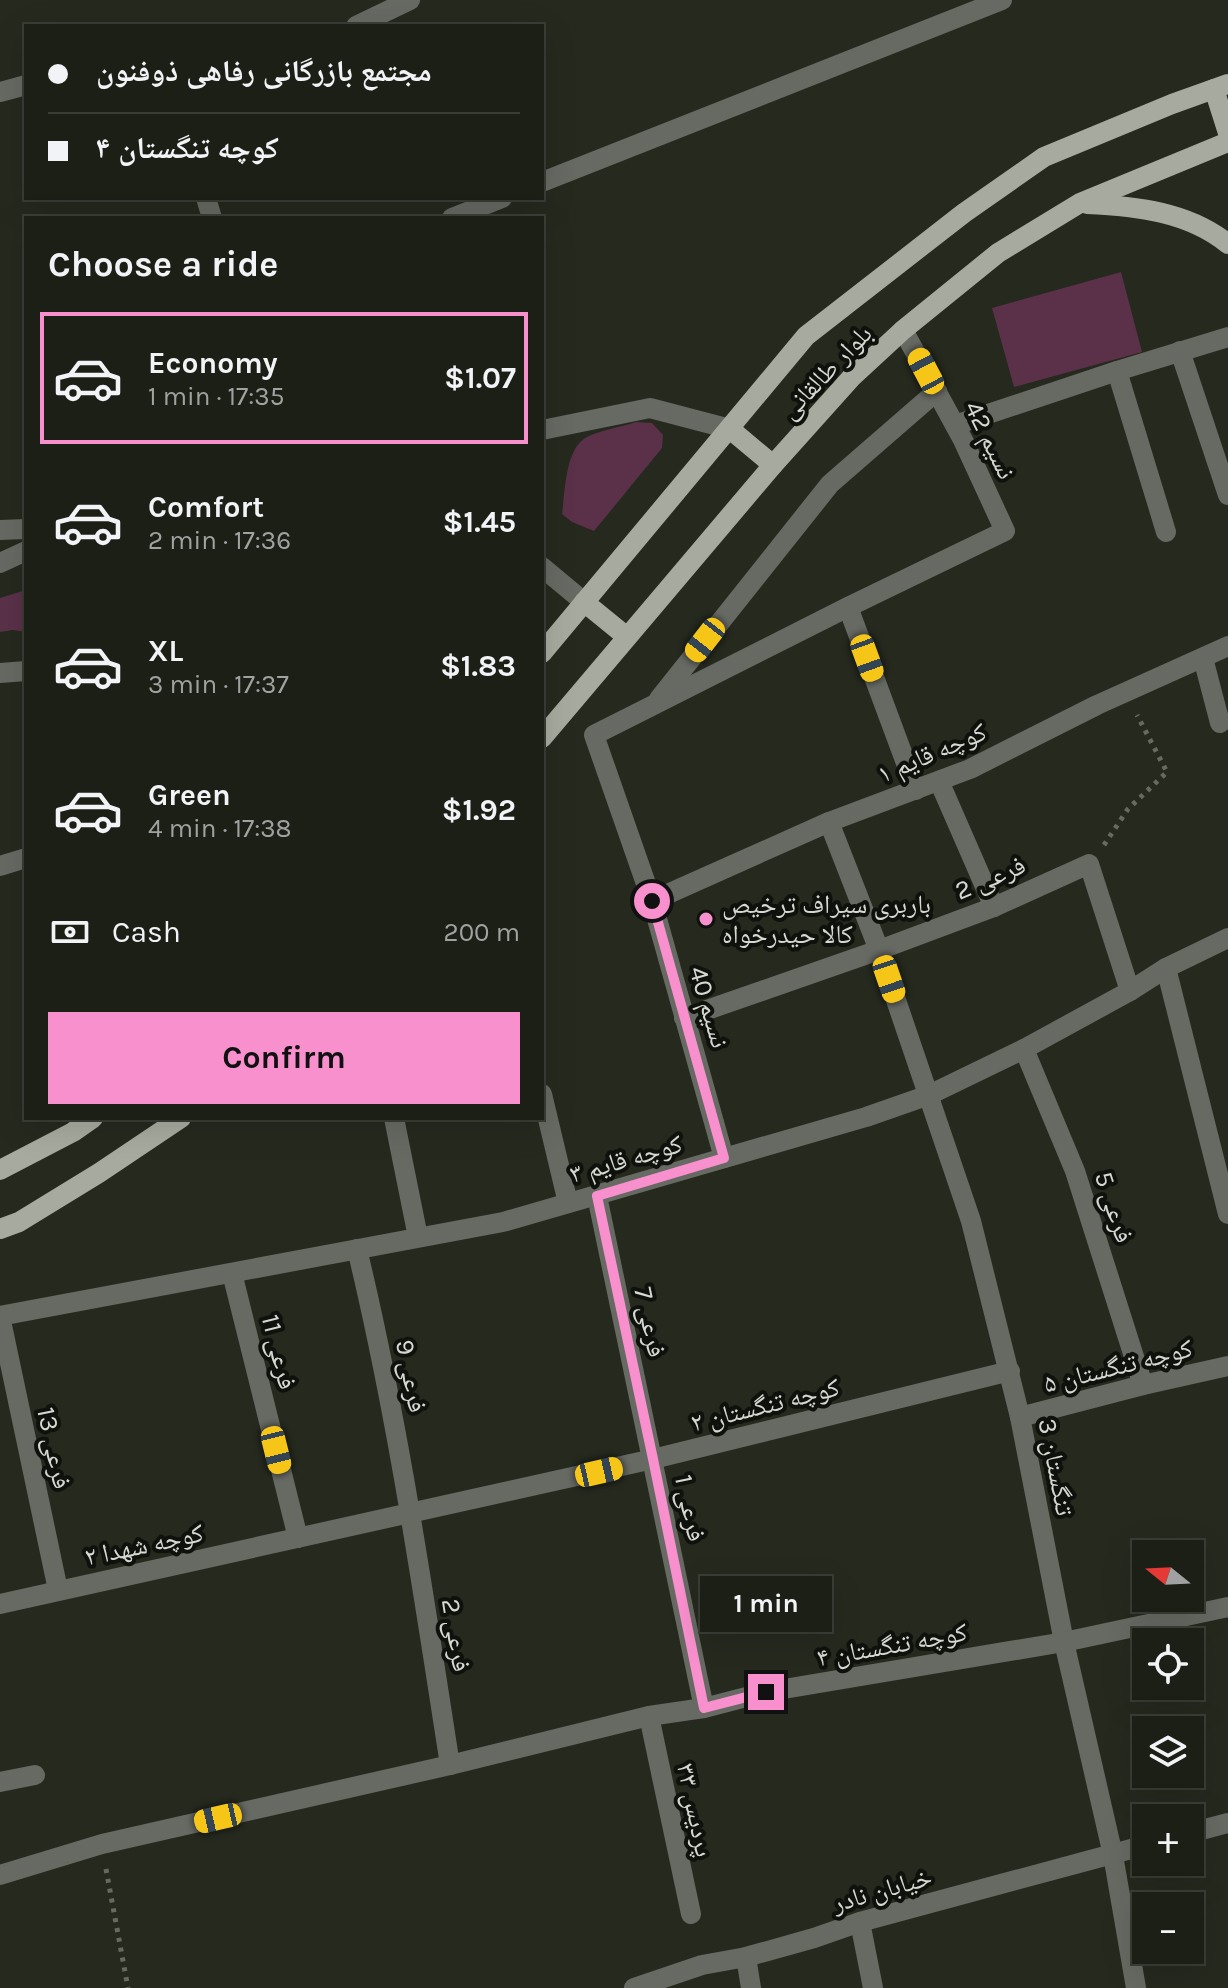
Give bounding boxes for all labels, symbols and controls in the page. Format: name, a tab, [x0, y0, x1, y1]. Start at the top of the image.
text: مجتمع بازرگانی رفاهی ذوفنون	[96, 53, 432, 89]
text: کوچه تنگستان ۴	[96, 130, 279, 166]
text: Choose a ride	[48, 243, 278, 285]
street label: بلوار طالقانی	[774, 318, 878, 426]
icon: car	[52, 342, 124, 414]
car	[904, 344, 948, 398]
text: Economy	[148, 345, 278, 381]
text: $1.07	[444, 360, 516, 396]
text: 1 min · 17:35	[148, 381, 284, 412]
street label: نسیم 42	[957, 396, 1022, 485]
icon: car	[52, 486, 124, 558]
text: Comfort	[148, 489, 264, 525]
text: $1.45	[443, 504, 516, 540]
text: 2 min · 17:36	[148, 525, 291, 556]
car	[681, 614, 729, 666]
icon: car	[52, 630, 124, 702]
car	[848, 631, 886, 685]
text: XL	[148, 633, 183, 669]
text: $1.83	[440, 648, 516, 684]
text: 3 min · 17:37	[148, 669, 289, 700]
street label: کوچه قایم ۱	[873, 716, 992, 791]
icon: car	[52, 774, 124, 846]
text: Green	[148, 777, 231, 813]
text: $1.92	[442, 792, 516, 828]
text: 4 min · 17:38	[148, 813, 292, 844]
street label: فرعی 2	[950, 849, 1030, 907]
route start	[634, 883, 670, 919]
place label: باربری سیراف ترخیص کالا حیدرخواه	[722, 889, 931, 950]
icon: cash	[48, 910, 92, 954]
marker: باربری سیراف ترخیص کالا حیدرخواه	[697, 910, 715, 928]
text: Cash	[112, 914, 181, 950]
text: 200 m	[444, 917, 520, 948]
car	[870, 952, 908, 1006]
street label: نسیم 40	[682, 963, 735, 1052]
button: Confirm	[48, 1012, 520, 1104]
street label: کوچه قایم ۳	[566, 1128, 686, 1191]
street label: فرعی 5	[1088, 1167, 1140, 1247]
street label: فرعی 7	[627, 1284, 673, 1360]
street label: فرعی 11	[255, 1311, 303, 1393]
street label: کوچه تنگستان ۵	[1040, 1333, 1196, 1399]
street label: فرعی 9	[389, 1337, 433, 1415]
street label: کوچه تنگستان ۲	[687, 1372, 843, 1438]
street label: فرعی 13	[30, 1404, 78, 1492]
street label: تنگستان 3	[1031, 1416, 1081, 1519]
car	[259, 1424, 293, 1476]
car	[573, 1455, 625, 1489]
street label: فرعی 1	[668, 1472, 712, 1544]
street label: کوچه شهدا ۲	[82, 1517, 207, 1573]
north arrow	[1132, 1540, 1204, 1612]
map controls	[1132, 1540, 1204, 1964]
callout: 1 min	[700, 1576, 832, 1632]
text: 1 min	[733, 1588, 799, 1619]
street label: فرعی 2	[435, 1596, 477, 1674]
street label: کوچه تنگستان ۴	[814, 1616, 970, 1673]
button: locate	[1132, 1628, 1204, 1700]
route end	[748, 1674, 784, 1710]
button: layers	[1132, 1716, 1204, 1788]
street label: پردیس ۳۳	[670, 1760, 720, 1860]
car	[192, 1801, 244, 1835]
button: +	[1132, 1804, 1204, 1876]
street label: خیابان نادر	[828, 1861, 935, 1919]
button: −	[1132, 1892, 1204, 1964]

